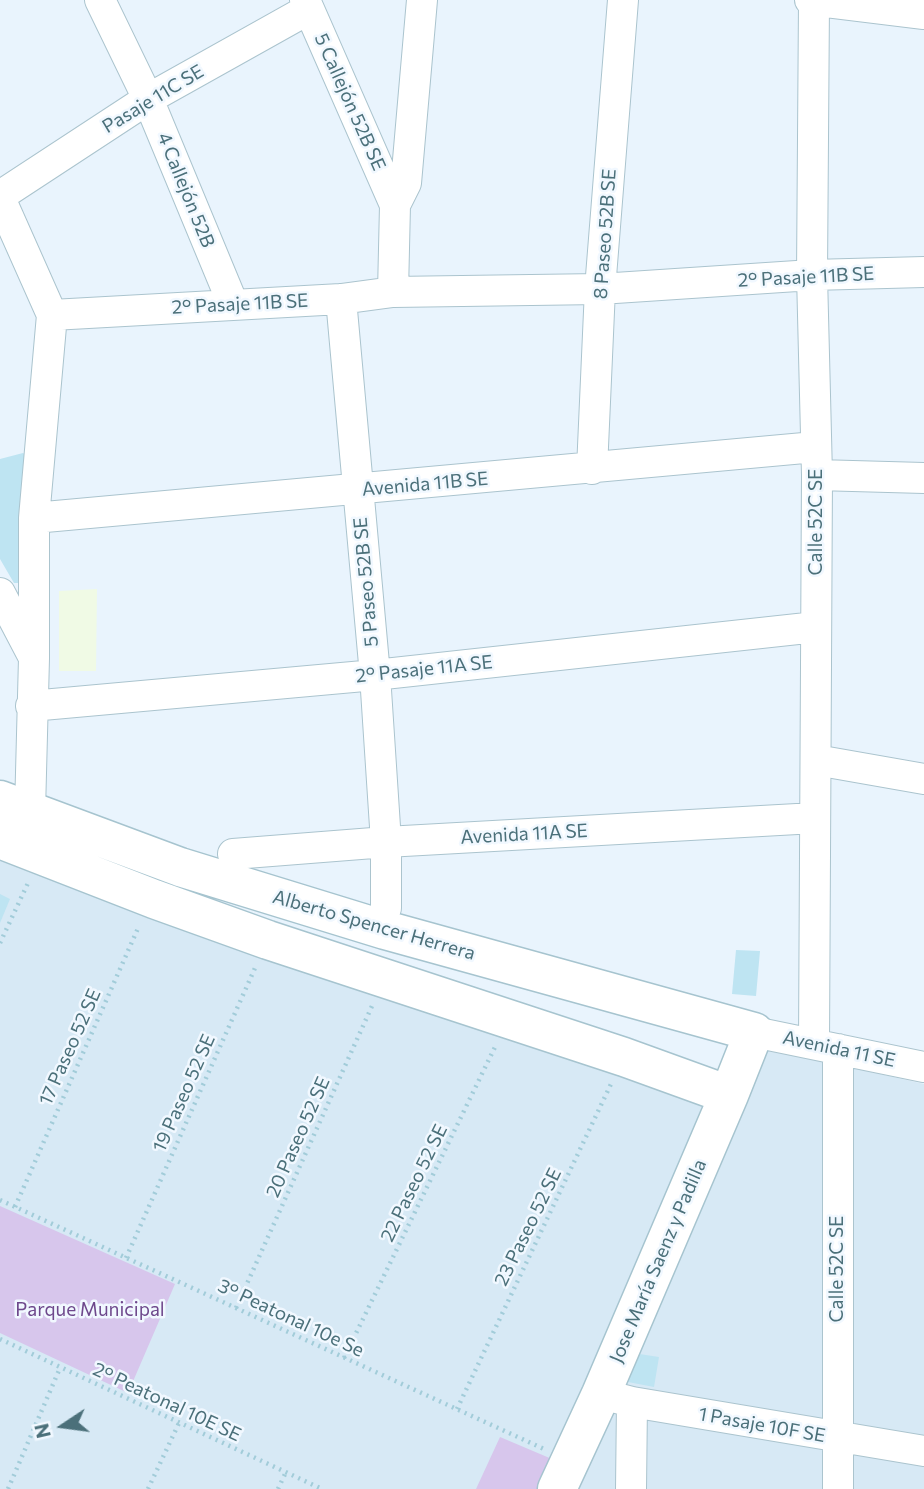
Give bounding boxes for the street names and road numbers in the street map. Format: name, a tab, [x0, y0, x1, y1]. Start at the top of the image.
street label: 5 Callejón 52B SE	[310, 30, 390, 174]
street label: Pasaje 11C SE	[98, 60, 208, 138]
street label: 4 Callejón 52B	[153, 129, 219, 251]
street label: 8 Paseo 52B SE	[589, 168, 621, 300]
street label: 2° Pasaje 11B SE	[737, 262, 875, 292]
street label: 2° Pasaje 11B SE	[171, 289, 309, 319]
street label: Avenida 11B SE	[361, 467, 489, 501]
street label: Calle 52C SE	[805, 469, 827, 575]
street label: 5 Paseo 52B SE	[349, 516, 383, 648]
street label: 2° Pasaje 11A SE	[354, 650, 494, 688]
street label: Avenida 11A SE	[460, 819, 588, 849]
street label: Alberto Spencer Herrera	[270, 885, 478, 965]
street label: 17 Paseo 52 SE	[34, 985, 106, 1109]
street label: Avenida 11 SE	[781, 1026, 897, 1072]
street label: 19 Paseo 52 SE	[148, 1031, 220, 1155]
street label: 20 Paseo 52 SE	[261, 1073, 335, 1201]
street label: 22 Paseo 52 SE	[376, 1121, 452, 1245]
street label: Jose María Saenz y Padilla	[605, 1156, 711, 1366]
street label: 23 Paseo 52 SE	[490, 1164, 566, 1290]
street label: Calle 52C SE	[826, 1216, 848, 1322]
street label: 3° Peatonal 10e Se	[214, 1274, 368, 1362]
street label: 2° Peatonal 10E SE	[89, 1358, 245, 1446]
street label: 1 Pasaje 10F SE	[697, 1403, 827, 1447]

